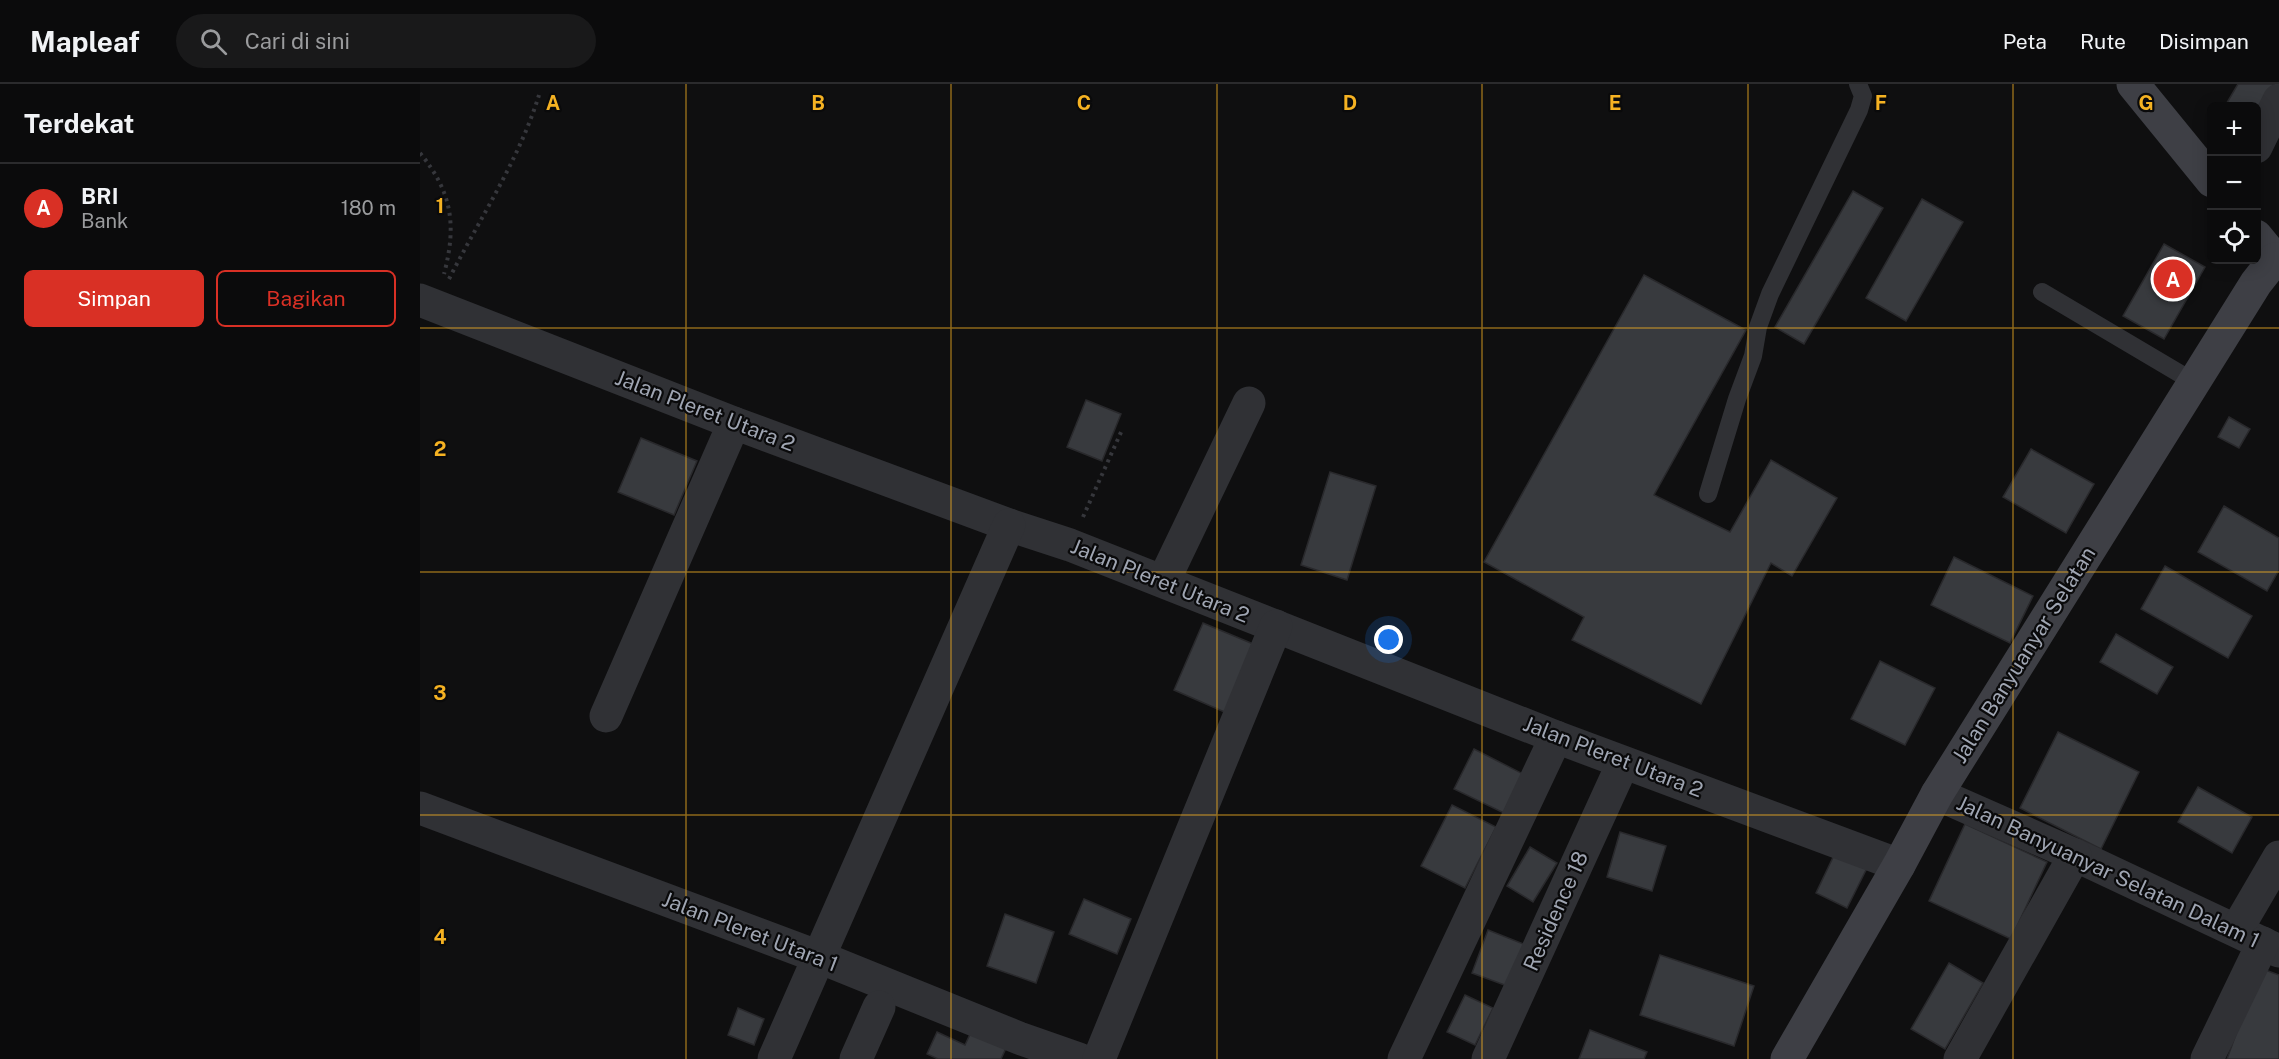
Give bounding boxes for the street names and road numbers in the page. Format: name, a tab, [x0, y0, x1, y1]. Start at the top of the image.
street label: Jalan Pleret Utara 2	[612, 365, 799, 456]
street label: Jalan Pleret Utara 2	[1067, 533, 1253, 628]
street label: Jalan Banyuanyar Selatan	[1947, 542, 2100, 767]
street label: Jalan Pleret Utara 2	[1520, 711, 1707, 802]
street label: Jalan Banyuanyar Selatan Dalam 1	[1953, 790, 2264, 953]
street label: Residence 18	[1518, 847, 1593, 975]
street label: Jalan Pleret Utara 1	[659, 886, 842, 977]

